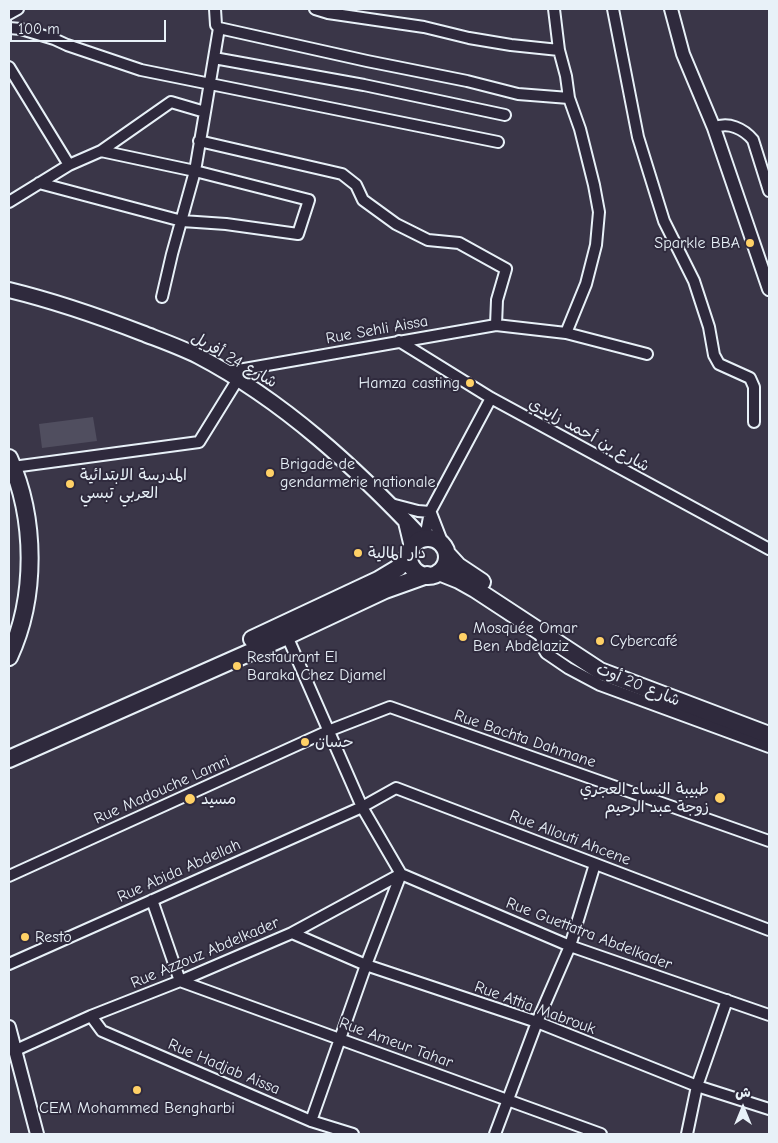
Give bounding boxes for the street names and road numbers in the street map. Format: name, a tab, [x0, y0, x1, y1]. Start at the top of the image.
street label: Rue Sehli Aissa	[324, 312, 430, 348]
street label: شارع 24 أفريل	[188, 328, 280, 392]
street label: شارع بن أحمد زايدي	[525, 394, 653, 476]
street label: شارع 20 أوت	[593, 659, 683, 711]
street label: Rue Bachta Dahmane	[452, 706, 598, 772]
street label: Rue Madouche Lamri	[91, 751, 233, 829]
street label: Rue Allouti Ahcene	[507, 806, 633, 870]
street label: Rue Abida Abdellah	[114, 835, 244, 907]
street label: Rue Guettatra Abdelkader	[503, 893, 675, 975]
street label: Rue Azzouz Abdelkader	[128, 913, 282, 993]
street label: Rue Attia Mabrouk	[472, 977, 598, 1039]
street label: Rue Ameur Tahar	[336, 1013, 456, 1073]
street label: Rue Hadjab Aissa	[165, 1035, 283, 1099]

